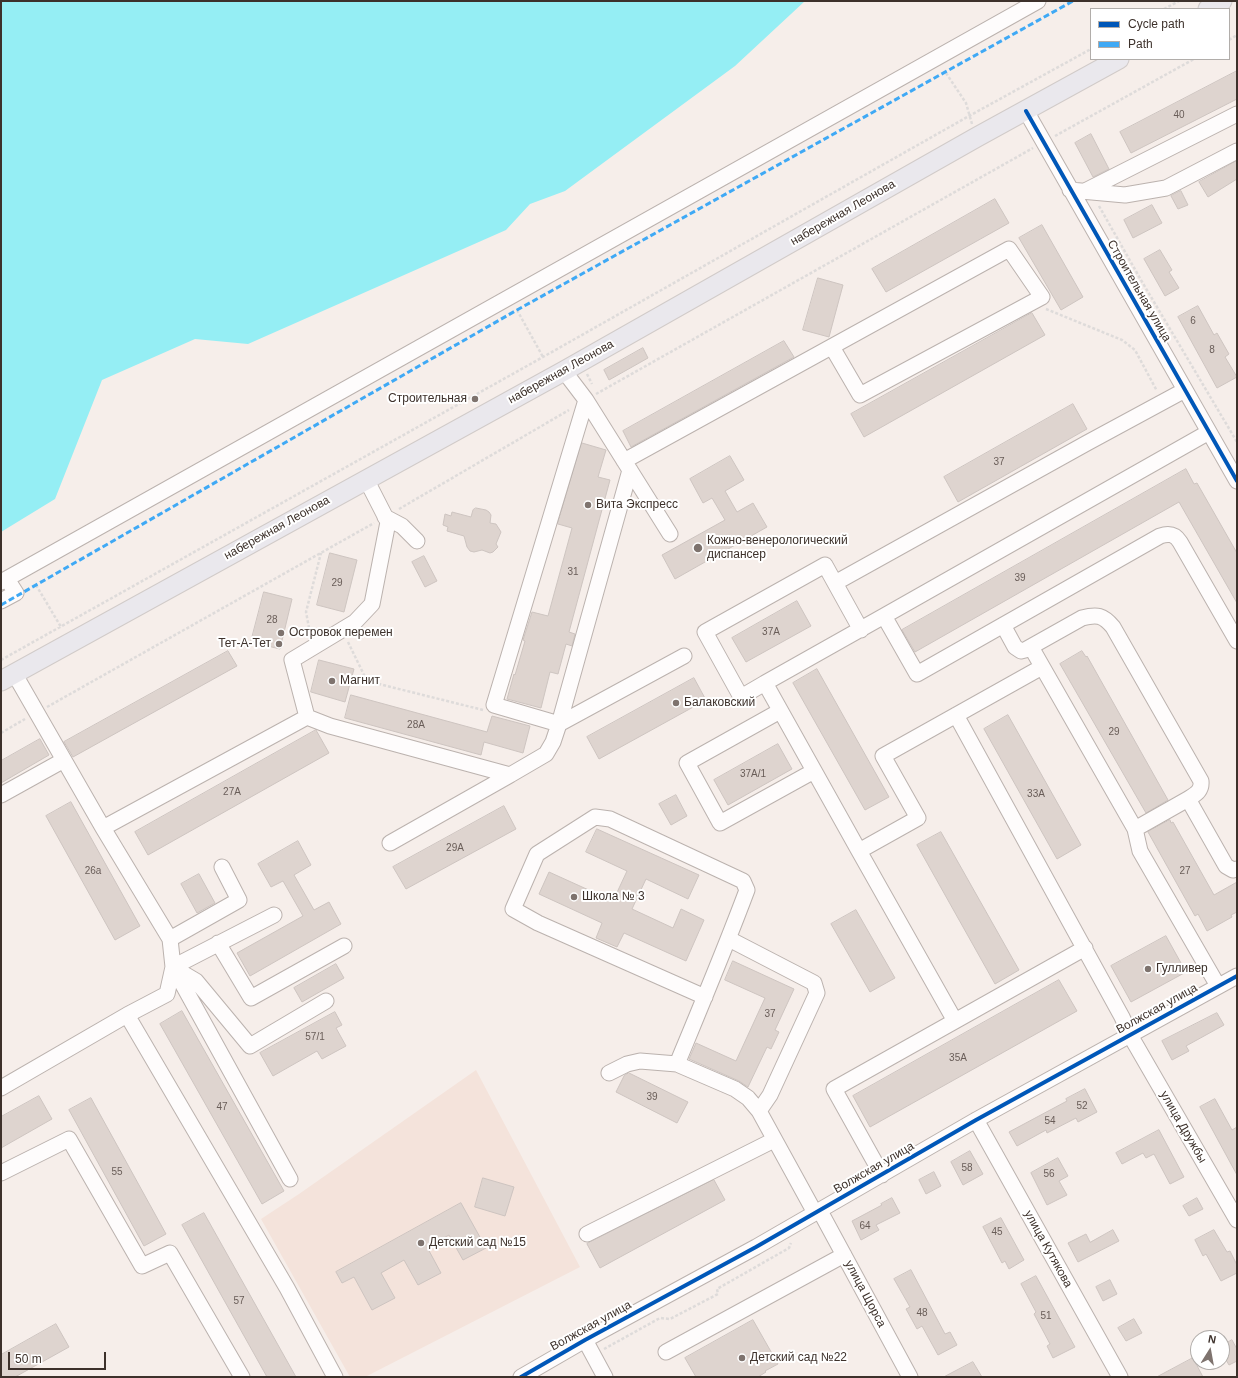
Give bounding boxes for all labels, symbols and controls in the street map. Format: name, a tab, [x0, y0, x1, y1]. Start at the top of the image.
legend	[1090, 8, 1230, 60]
text: Cycle path	[1128, 17, 1185, 31]
text: Path	[1128, 37, 1153, 51]
house number: 40	[1173, 109, 1185, 121]
street label: набережная Леонова	[788, 177, 898, 249]
street label: Строительная улица	[1104, 238, 1174, 344]
house number: 6	[1190, 315, 1196, 327]
street label: набережная Леонова	[506, 337, 616, 407]
house number: 8	[1209, 344, 1215, 356]
place label: Строительная	[388, 392, 467, 406]
marker: Строительная	[470, 394, 480, 404]
house number: 37	[993, 456, 1005, 468]
street label: набережная Леонова	[222, 493, 332, 563]
place label: Вита Экспресс	[596, 498, 678, 512]
marker: Вита Экспресс	[583, 500, 593, 510]
place label: Кожно-венерологический диспансер	[707, 534, 848, 562]
marker: Кожно-венерологический диспансер	[692, 542, 704, 554]
house number: 31	[567, 566, 579, 578]
house number: 39	[1014, 572, 1026, 584]
house number: 29	[331, 577, 343, 589]
house number: 28	[266, 614, 278, 626]
place label: Островок перемен	[289, 626, 393, 640]
house number: 37А	[762, 626, 780, 638]
marker: Островок перемен	[276, 628, 286, 638]
place label: Тет-А-Тет	[218, 637, 271, 651]
marker: Тет-А-Тет	[274, 639, 284, 649]
place label: Магнит	[340, 674, 380, 688]
marker: Магнит	[327, 676, 337, 686]
place label: Балаковский	[684, 696, 755, 710]
marker: Балаковский	[671, 698, 681, 708]
house number: 28А	[407, 719, 425, 731]
house number: 29	[1108, 726, 1120, 738]
house number: 37А/1	[740, 768, 766, 780]
house number: 27А	[223, 786, 241, 798]
house number: 33А	[1027, 788, 1045, 800]
house number: 29А	[446, 842, 464, 854]
house number: 26а	[85, 865, 101, 877]
house number: 27	[1179, 865, 1191, 877]
place label: Школа № 3	[582, 890, 645, 904]
marker: Школа № 3	[569, 892, 579, 902]
place label: Гулливер	[1156, 962, 1208, 976]
marker: Гулливер	[1143, 964, 1153, 974]
street label: Волжская улица	[1114, 981, 1200, 1037]
house number: 37	[764, 1008, 776, 1020]
house number: 57/1	[305, 1031, 325, 1043]
house number: 35А	[949, 1052, 967, 1064]
street label: улица Дружбы	[1157, 1088, 1209, 1166]
house number: 39	[646, 1091, 658, 1103]
house number: 52	[1076, 1100, 1088, 1112]
house number: 47	[216, 1101, 228, 1113]
house number: 54	[1044, 1115, 1056, 1127]
street label: Волжская улица	[831, 1139, 917, 1197]
house number: 58	[961, 1162, 973, 1174]
house number: 55	[111, 1166, 123, 1178]
house number: 56	[1043, 1168, 1055, 1180]
street label: улица Кутякова	[1021, 1208, 1075, 1290]
house number: 64	[859, 1220, 871, 1232]
house number: 45	[991, 1226, 1003, 1238]
place label: Детский сад №15	[429, 1236, 526, 1250]
marker: Детский сад №15	[416, 1238, 426, 1248]
street label: улица Щорса	[841, 1258, 889, 1330]
house number: 57	[233, 1295, 245, 1307]
street label: Волжская улица	[548, 1298, 634, 1354]
house number: 48	[916, 1307, 928, 1319]
house number: 51	[1040, 1310, 1052, 1322]
north arrow	[1190, 1330, 1230, 1370]
text: N	[1207, 1333, 1217, 1346]
scale bar	[10, 1344, 108, 1370]
place label: Детский сад №22	[750, 1351, 847, 1365]
text: 50 m	[15, 1352, 42, 1366]
marker: Детский сад №22	[737, 1353, 747, 1363]

